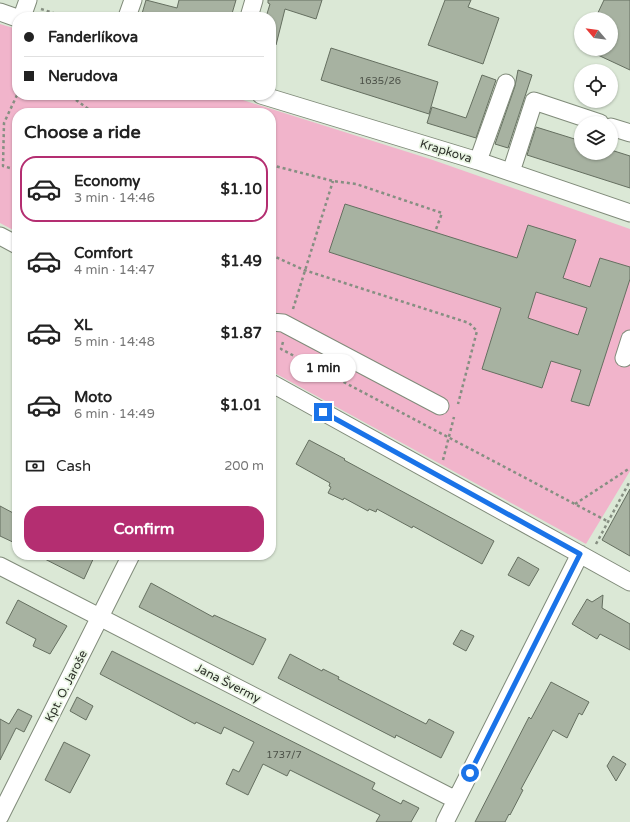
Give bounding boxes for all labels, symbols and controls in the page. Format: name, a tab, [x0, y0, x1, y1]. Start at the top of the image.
north arrow	[574, 12, 618, 56]
map controls	[574, 12, 618, 160]
text: Fanderlíkova	[48, 28, 138, 46]
button: locate	[574, 64, 618, 108]
text: Nerudova	[48, 67, 118, 85]
house number: 1635/26	[359, 75, 401, 87]
button: layers	[574, 116, 618, 160]
text: Choose a ride	[24, 121, 141, 143]
street label: Krapkova	[418, 136, 474, 166]
icon: car	[26, 171, 62, 207]
text: Economy	[74, 172, 140, 190]
text: $1.10	[221, 180, 262, 198]
text: 3 min · 14:46	[74, 190, 155, 206]
icon: car	[26, 243, 62, 279]
text: Comfort	[74, 244, 133, 262]
text: $1.49	[221, 252, 262, 270]
text: 4 min · 14:47	[74, 262, 155, 278]
icon: car	[26, 315, 62, 351]
text: XL	[74, 316, 93, 334]
text: $1.87	[221, 324, 262, 342]
text: 5 min · 14:48	[74, 334, 155, 350]
callout: 1 min	[290, 354, 356, 382]
text: 1 min	[306, 360, 340, 376]
icon: car	[26, 387, 62, 423]
text: Moto	[74, 388, 112, 406]
text: $1.01	[221, 396, 262, 414]
route end	[314, 403, 332, 421]
text: 6 min · 14:49	[74, 406, 155, 422]
icon: cash	[24, 455, 46, 477]
text: Cash	[56, 457, 91, 475]
text: 200 m	[224, 458, 264, 474]
button: Confirm	[24, 506, 264, 552]
street label: Kpt. O. Jaroše	[42, 648, 90, 724]
street label: Jana Švermy	[193, 661, 264, 706]
house number: 1737/7	[266, 749, 302, 761]
route start	[461, 764, 479, 782]

